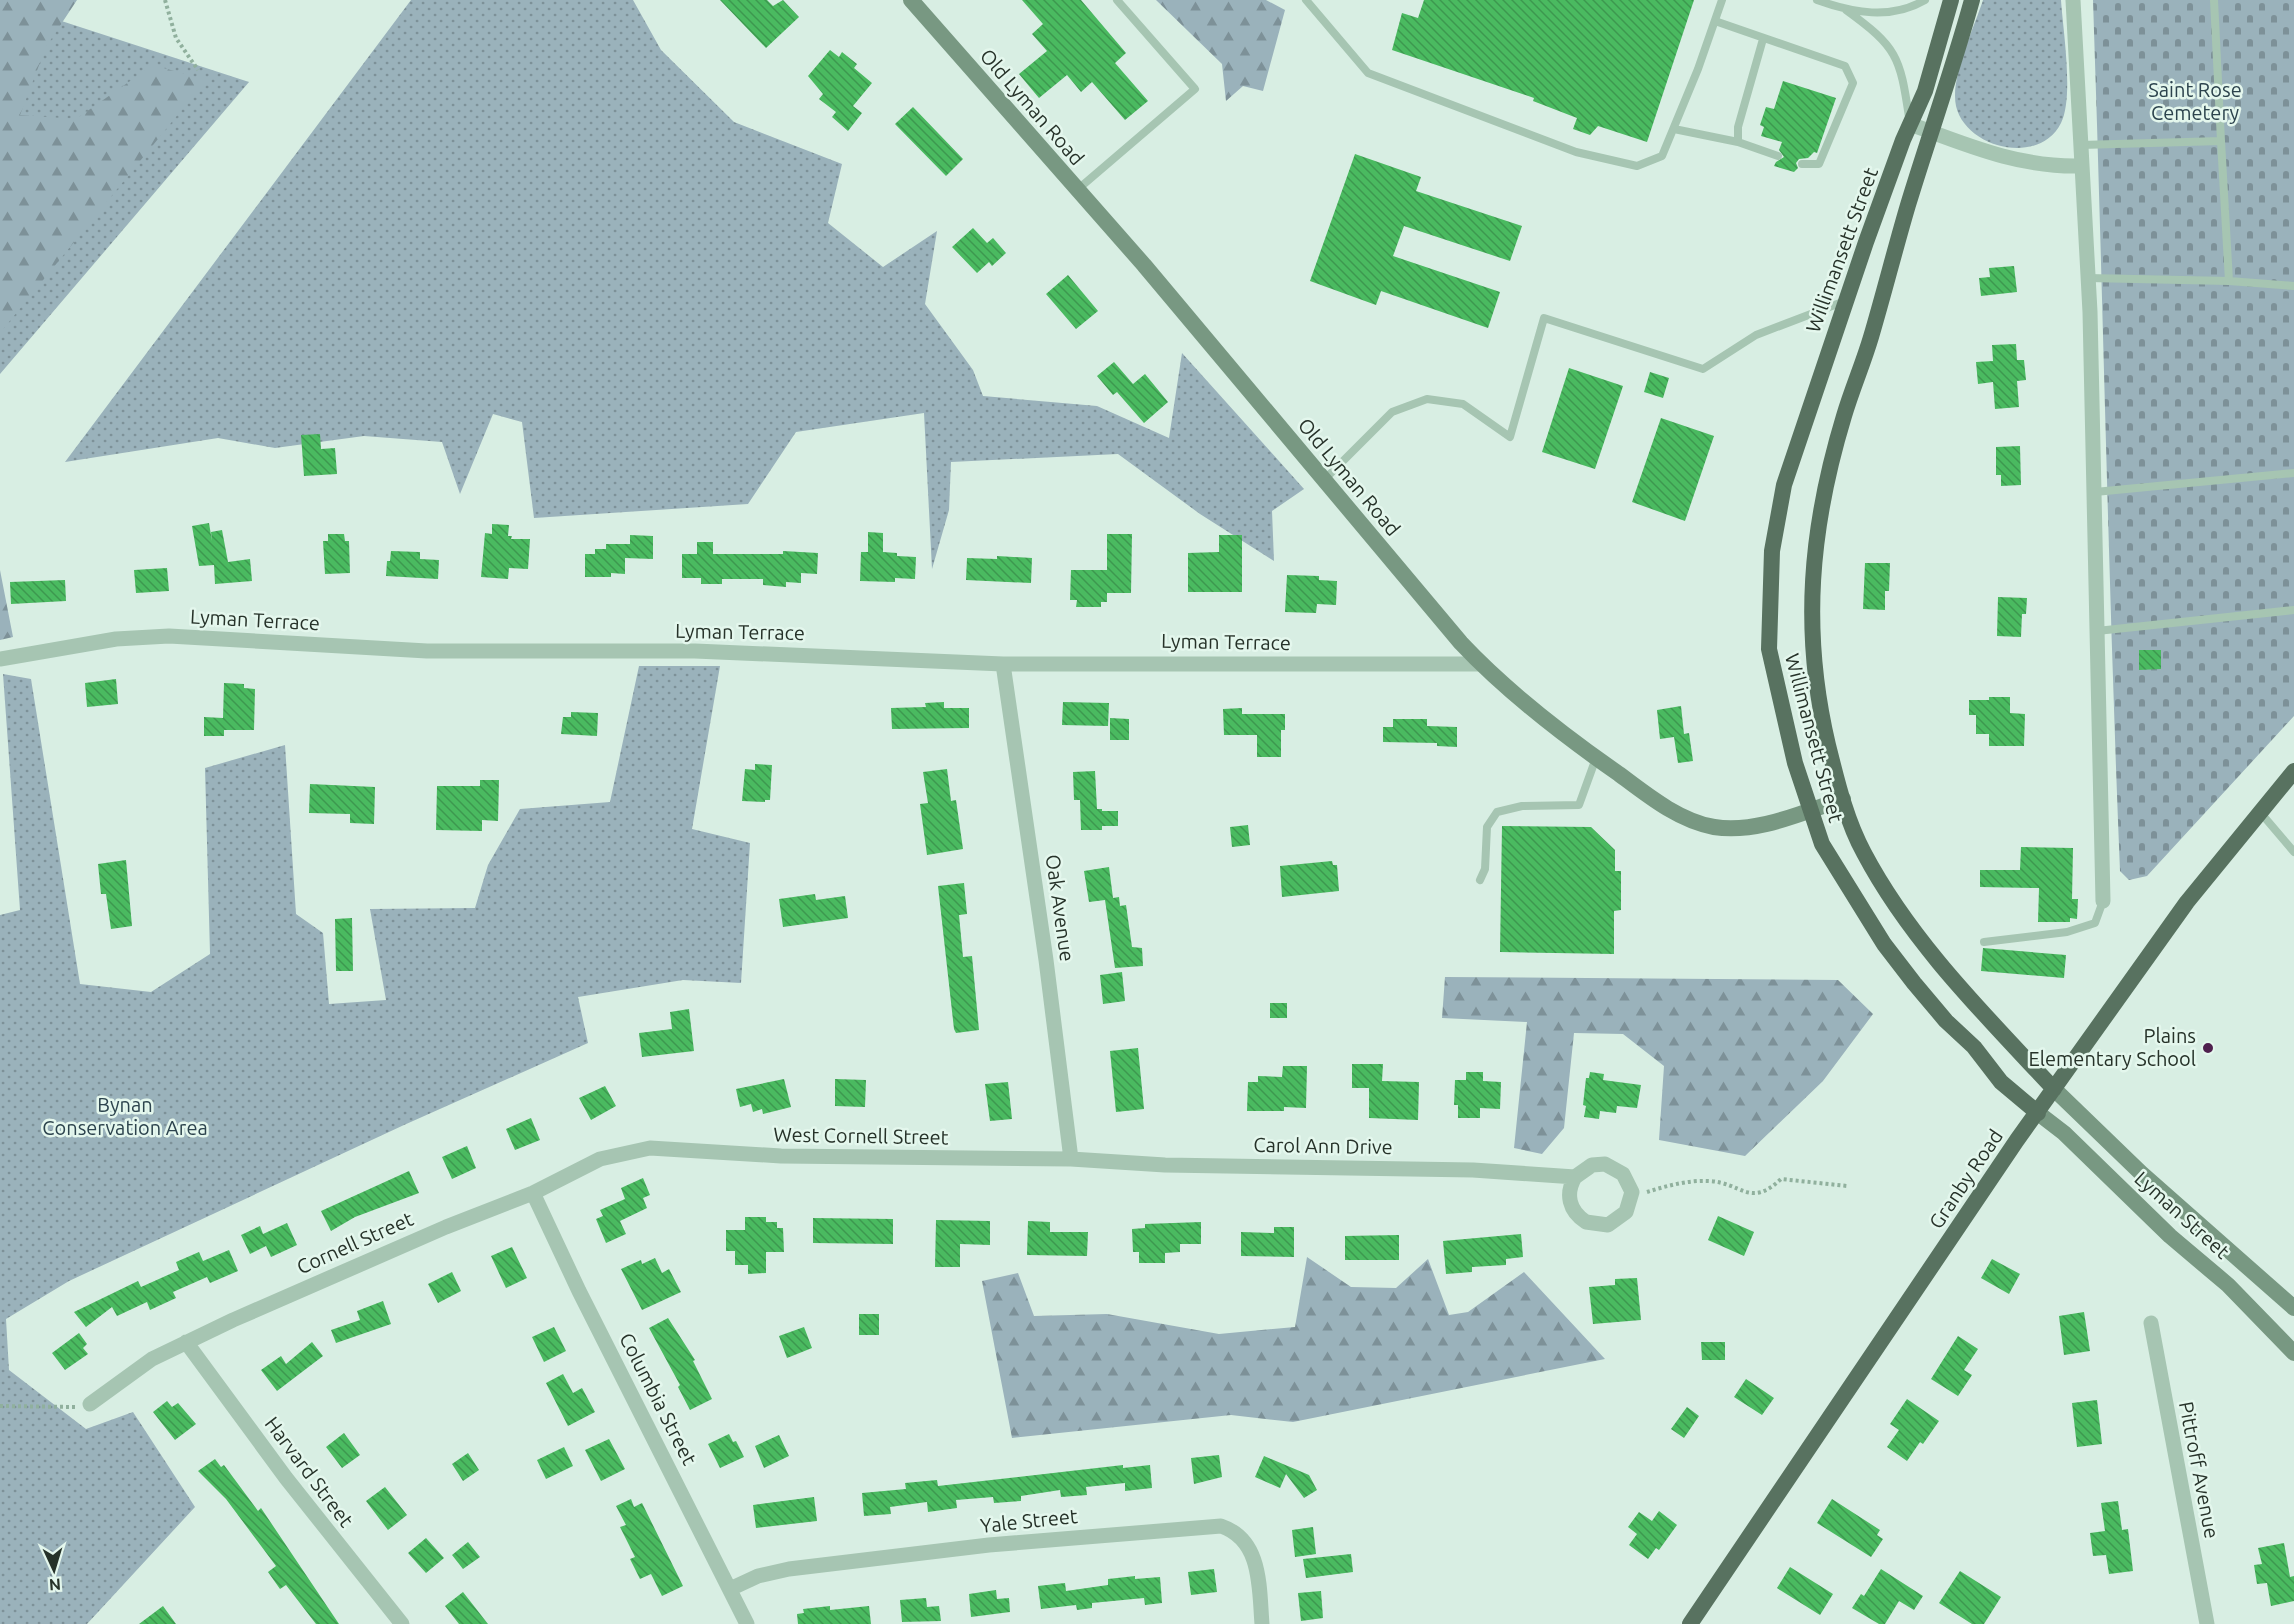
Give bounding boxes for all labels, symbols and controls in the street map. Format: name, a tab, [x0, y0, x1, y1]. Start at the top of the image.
street label: Old Lyman Road	[976, 44, 1089, 169]
park label: Saint Rose Cemetery	[2148, 78, 2242, 124]
street label: Willimansett Street	[1801, 164, 1882, 335]
street label: Old Lyman Road	[1294, 413, 1405, 540]
street label: Lyman Terrace	[190, 605, 321, 634]
street label: Lyman Terrace	[675, 619, 805, 644]
street label: Lyman Terrace	[1161, 629, 1291, 654]
street label: Willimansett Street	[1781, 651, 1848, 825]
street label: Oak Avenue	[1042, 853, 1079, 963]
place label: Plains Elementary School	[2029, 1024, 2196, 1070]
marker: Plains Elementary School	[2201, 1041, 2215, 1055]
park label: Bynan Conservation Area	[42, 1093, 208, 1139]
street label: West Cornell Street	[773, 1122, 949, 1149]
street label: Granby Road	[1924, 1125, 2007, 1233]
street label: Carol Ann Drive	[1253, 1133, 1393, 1158]
street label: Lyman Street	[2130, 1166, 2234, 1263]
street label: Cornell Street	[293, 1207, 417, 1278]
street label: Columbia Street	[615, 1329, 702, 1469]
street label: Pittroff Avenue	[2175, 1399, 2224, 1540]
street label: Harvard Street	[261, 1412, 358, 1531]
street label: Yale Street	[979, 1504, 1079, 1537]
north arrow	[24, 1540, 84, 1600]
text: N	[48, 1576, 62, 1594]

